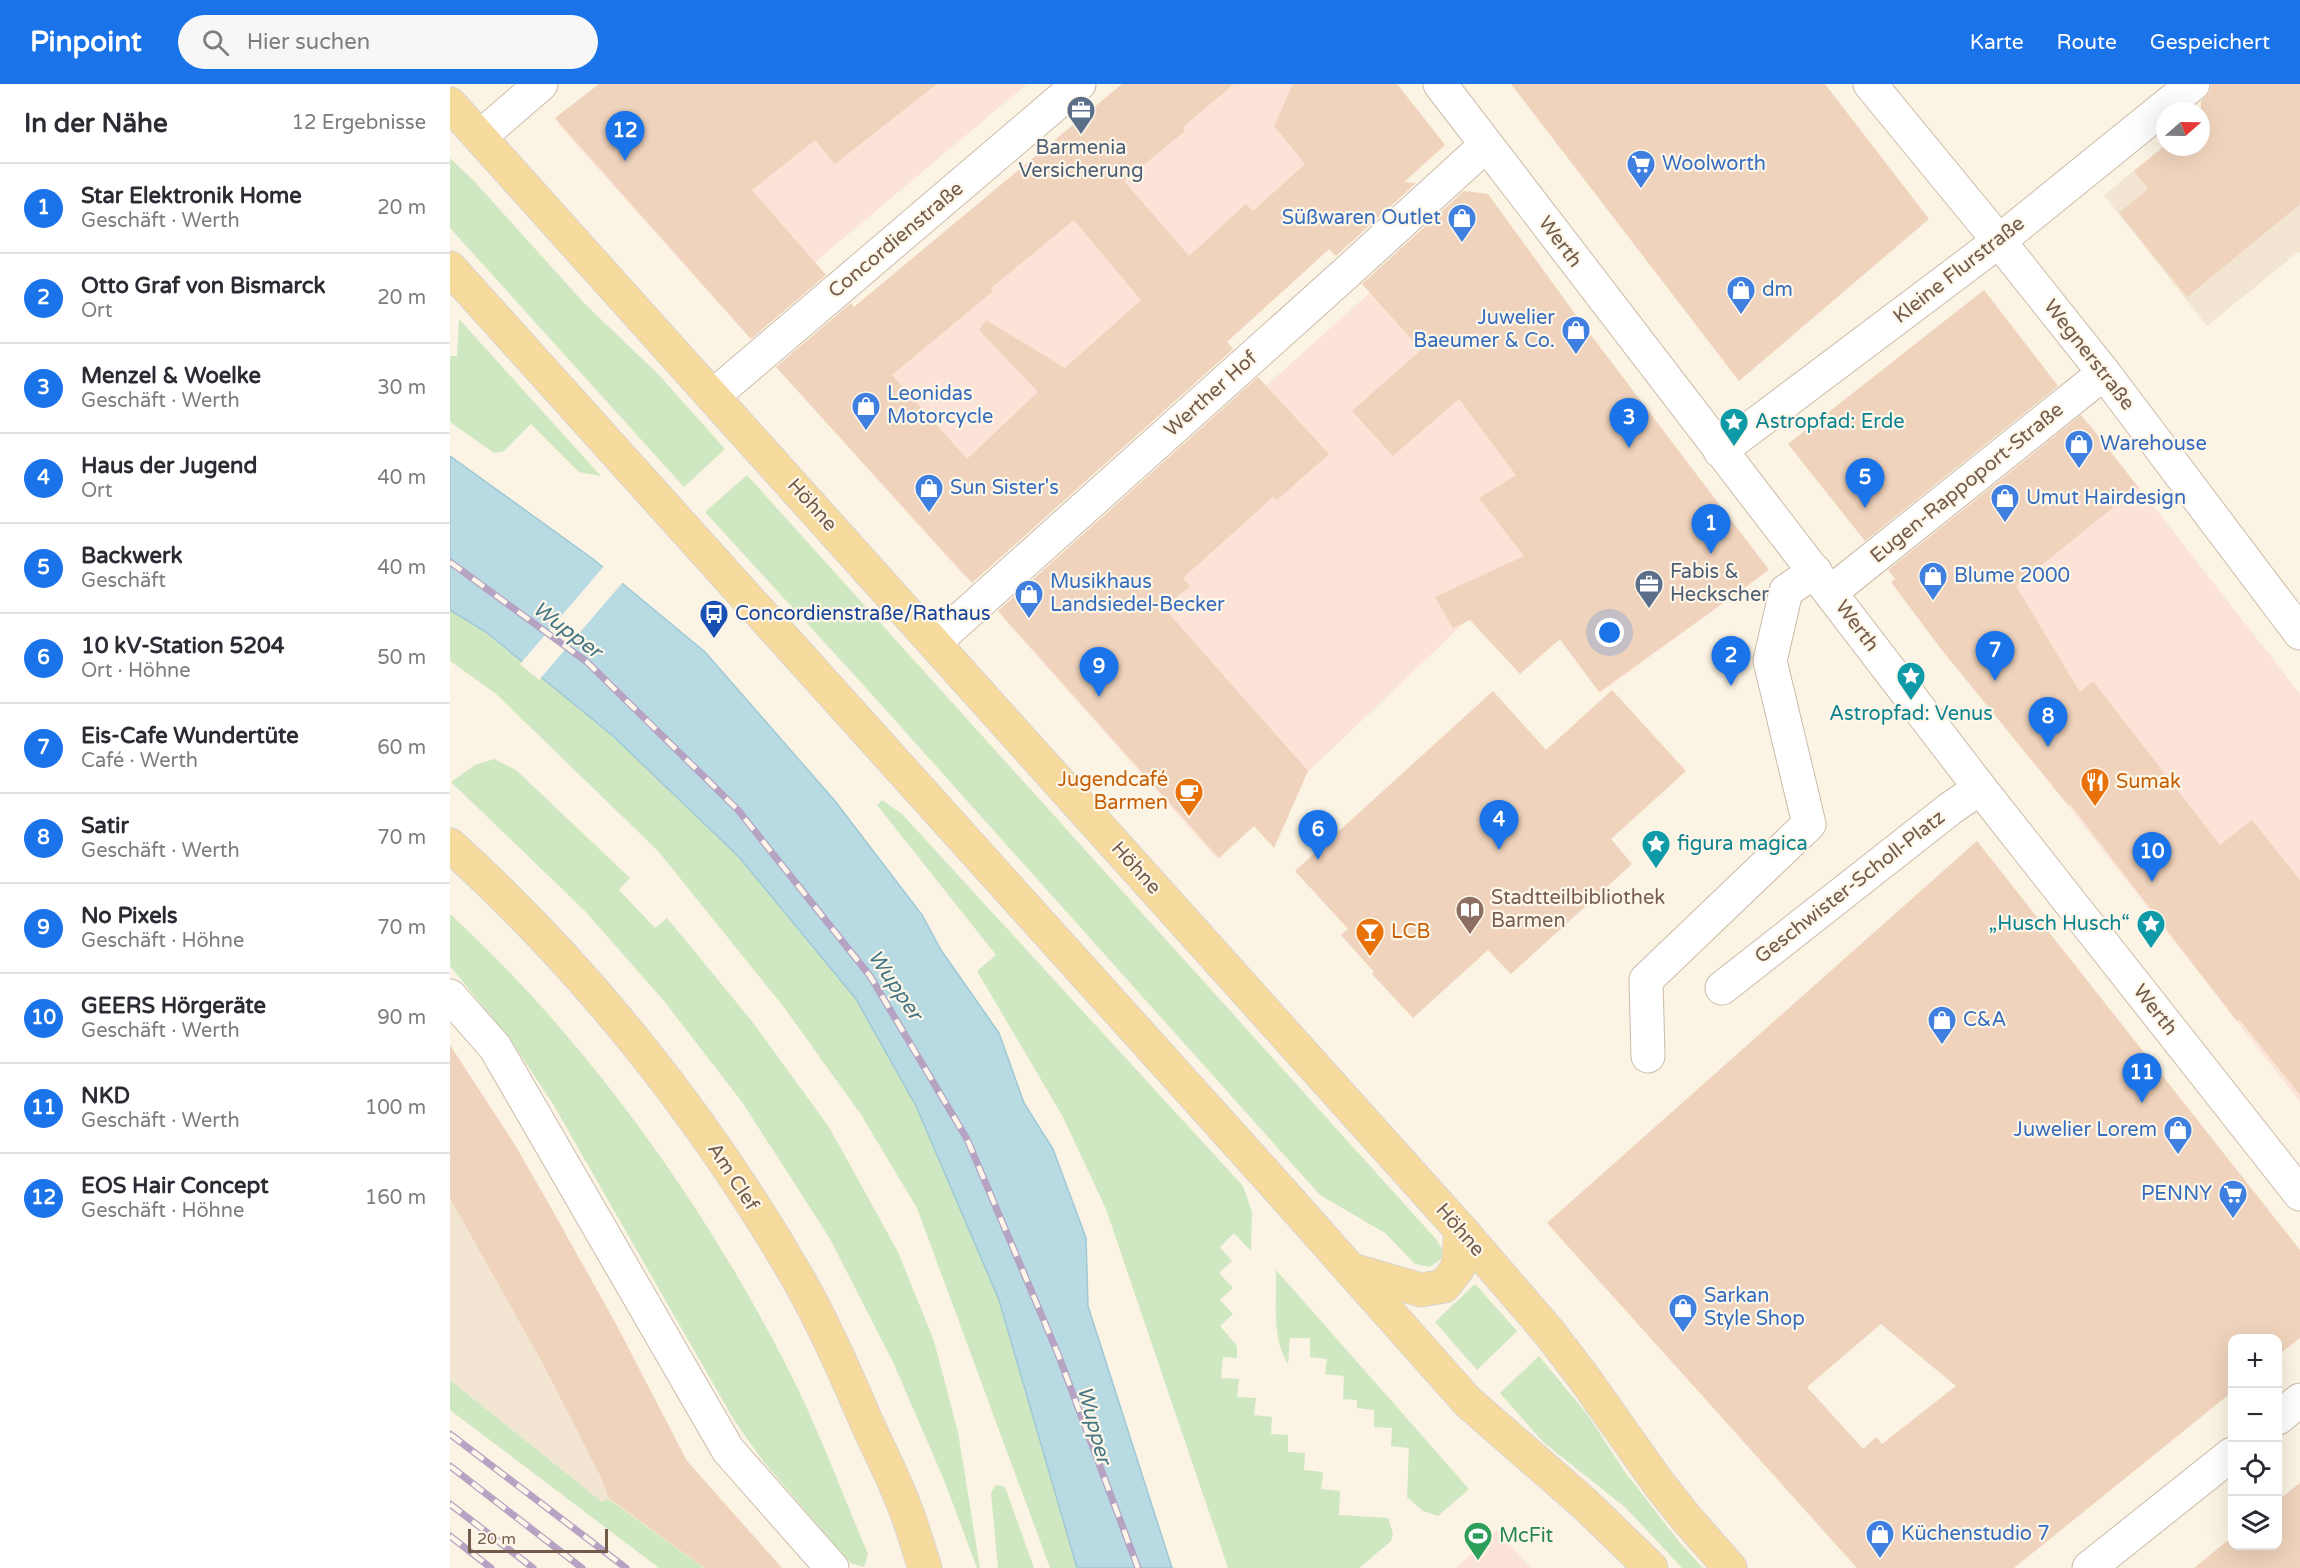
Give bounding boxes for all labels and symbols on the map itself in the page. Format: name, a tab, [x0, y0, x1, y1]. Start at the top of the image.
office icon: Barmenia Versicherung	[1065, 94, 1097, 136]
north arrow	[2156, 102, 2210, 156]
pin: 12	[606, 112, 645, 161]
place label: Barmenia Versicherung	[1018, 136, 1144, 183]
supermarket icon: Woolworth	[1625, 148, 1657, 190]
place label: Woolworth	[1662, 152, 1766, 176]
street label: Concordienstraße	[824, 177, 968, 303]
shop icon: Süßwaren Outlet	[1446, 202, 1478, 244]
place label: Süßwaren Outlet	[1282, 206, 1441, 230]
street label: Kleine Flurstraße	[1889, 211, 2029, 329]
street label: Werth	[1533, 212, 1587, 272]
shop icon: dm	[1725, 274, 1757, 316]
place label: dm	[1762, 278, 1793, 302]
street label: Wegnerstraße	[2038, 295, 2140, 415]
place label: Juwelier Baeumer & Co.	[1413, 306, 1555, 353]
shop icon: Juwelier Baeumer & Co.	[1560, 314, 1592, 356]
street label: Werther Hof	[1160, 346, 1263, 442]
place label: Leonidas Motorcycle	[887, 382, 993, 429]
shop icon: Leonidas Motorcycle	[850, 390, 882, 432]
pin: 3	[1610, 398, 1648, 448]
street label: Eugen-Rappoport-Straße	[1866, 398, 2068, 568]
place icon: Astropfad: Erde	[1718, 406, 1750, 448]
place label: Astropfad: Erde	[1755, 410, 1905, 434]
shop icon: Warehouse	[2063, 428, 2095, 470]
place label: Warehouse	[2100, 432, 2207, 456]
pin: 5	[1846, 458, 1884, 508]
shop icon: Sun Sister's	[913, 472, 945, 514]
street label: Höhne	[782, 474, 842, 536]
place label: Sun Sister's	[950, 476, 1059, 500]
shop icon: Umut Hairdesign	[1989, 482, 2021, 524]
place label: Umut Hairdesign	[2026, 486, 2186, 510]
pin: 1	[1692, 504, 1730, 554]
place label: Fabis & Heckscher	[1670, 560, 1769, 607]
shop icon: Blume 2000	[1917, 560, 1949, 602]
place label: Blume 2000	[1954, 564, 2070, 588]
office icon: Fabis & Heckscher	[1633, 568, 1665, 610]
place label: Musikhaus Landsiedel-Becker	[1050, 570, 1225, 617]
shop icon: Musikhaus Landsiedel-Becker	[1013, 578, 1045, 620]
water label: Wupper	[528, 596, 609, 666]
street label: Werth	[1830, 596, 1884, 656]
bus stop icon: Concordienstraße/Rathaus	[698, 598, 730, 640]
place label: Concordienstraße/Rathaus	[735, 602, 991, 626]
your location	[1595, 618, 1624, 647]
pin: 7	[1976, 632, 2014, 681]
pin: 2	[1712, 636, 1750, 686]
pin: 9	[1080, 648, 1118, 697]
place icon: Astropfad: Venus	[1895, 660, 1927, 702]
pin: 8	[2028, 698, 2068, 747]
place label: Astropfad: Venus	[1829, 702, 1993, 726]
restaurant icon: Sumak	[2079, 766, 2111, 808]
place label: Jugendcafé Barmen	[1058, 768, 1168, 815]
place label: Sumak	[2116, 770, 2181, 794]
cafe icon: Jugendcafé Barmen	[1173, 776, 1205, 818]
pin: 4	[1480, 800, 1518, 850]
street label: Geschwister-Scholl-Platz	[1750, 805, 1950, 969]
pin: 6	[1298, 810, 1338, 860]
place icon: figura magica	[1640, 828, 1672, 870]
place label: figura magica	[1677, 832, 1808, 856]
pin: 10	[2132, 832, 2172, 882]
street label: Höhne	[1106, 837, 1166, 899]
place label: Stadtteilbibliothek Barmen	[1491, 886, 1665, 933]
library icon: Stadtteilbibliothek Barmen	[1454, 894, 1486, 936]
place icon: „Husch Husch“	[2135, 908, 2167, 950]
place label: „Husch Husch“	[1989, 912, 2130, 936]
bar icon: LCB	[1354, 916, 1386, 958]
place label: LCB	[1391, 920, 1430, 944]
water label: Wupper	[862, 945, 929, 1027]
street label: Werth	[2128, 980, 2182, 1040]
shop icon: C&A	[1926, 1004, 1958, 1046]
place label: C&A	[1963, 1008, 2006, 1032]
pin: 11	[2122, 1054, 2162, 1103]
shop icon: Juwelier Lorem	[2162, 1114, 2194, 1156]
place label: Juwelier Lorem	[2014, 1118, 2157, 1142]
street label: Am Clef	[702, 1139, 764, 1216]
supermarket icon: PENNY	[2217, 1178, 2249, 1220]
place label: PENNY	[2141, 1182, 2212, 1206]
street label: Höhne	[1430, 1198, 1490, 1262]
place label: Sarkan Style Shop	[1704, 1284, 1805, 1331]
shop icon: Sarkan Style Shop	[1667, 1292, 1699, 1334]
water label: Wupper	[1072, 1383, 1117, 1470]
shop icon: Küchenstudio 7	[1864, 1518, 1896, 1560]
sports icon: McFit	[1462, 1520, 1494, 1562]
place label: Küchenstudio 7	[1901, 1522, 2050, 1546]
place label: McFit	[1499, 1524, 1554, 1548]
scale bar	[468, 1526, 608, 1554]

